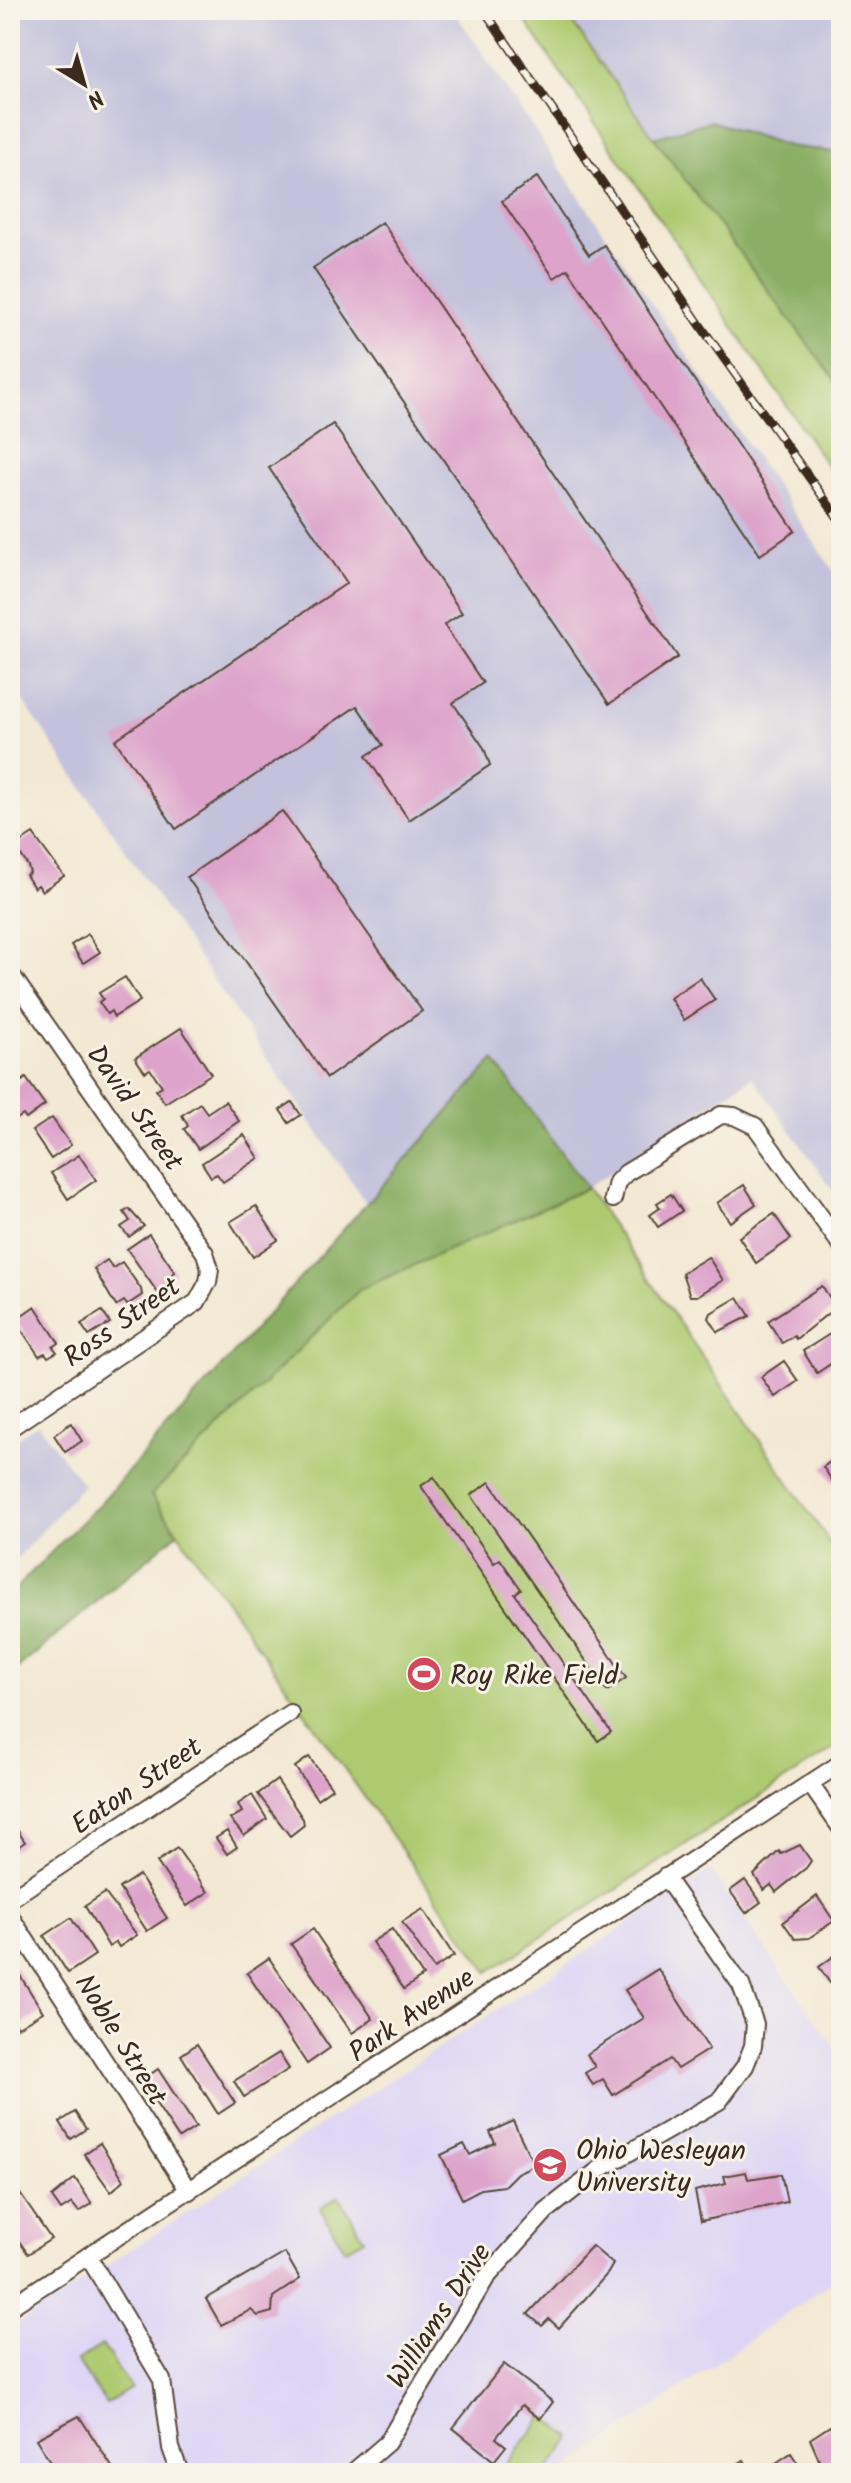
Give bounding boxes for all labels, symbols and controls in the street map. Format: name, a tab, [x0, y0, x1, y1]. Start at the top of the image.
north arrow	[44, 44, 124, 124]
text: N	[78, 80, 111, 116]
street label: David Street	[74, 1036, 195, 1182]
street label: Ross Street	[54, 1265, 192, 1380]
place label: Roy Rike Field	[450, 1654, 619, 1699]
sports icon: Roy Rike Field	[405, 1655, 443, 1693]
street label: Eaton Street	[63, 1726, 213, 1848]
street label: Park Avenue	[340, 1957, 485, 2075]
street label: Noble Street	[62, 1966, 179, 2116]
place label: Ohio Wesleyan University	[576, 2129, 746, 2206]
school or university icon: Ohio Wesleyan University	[531, 2146, 569, 2184]
street label: Williams Drive	[376, 2234, 504, 2398]

